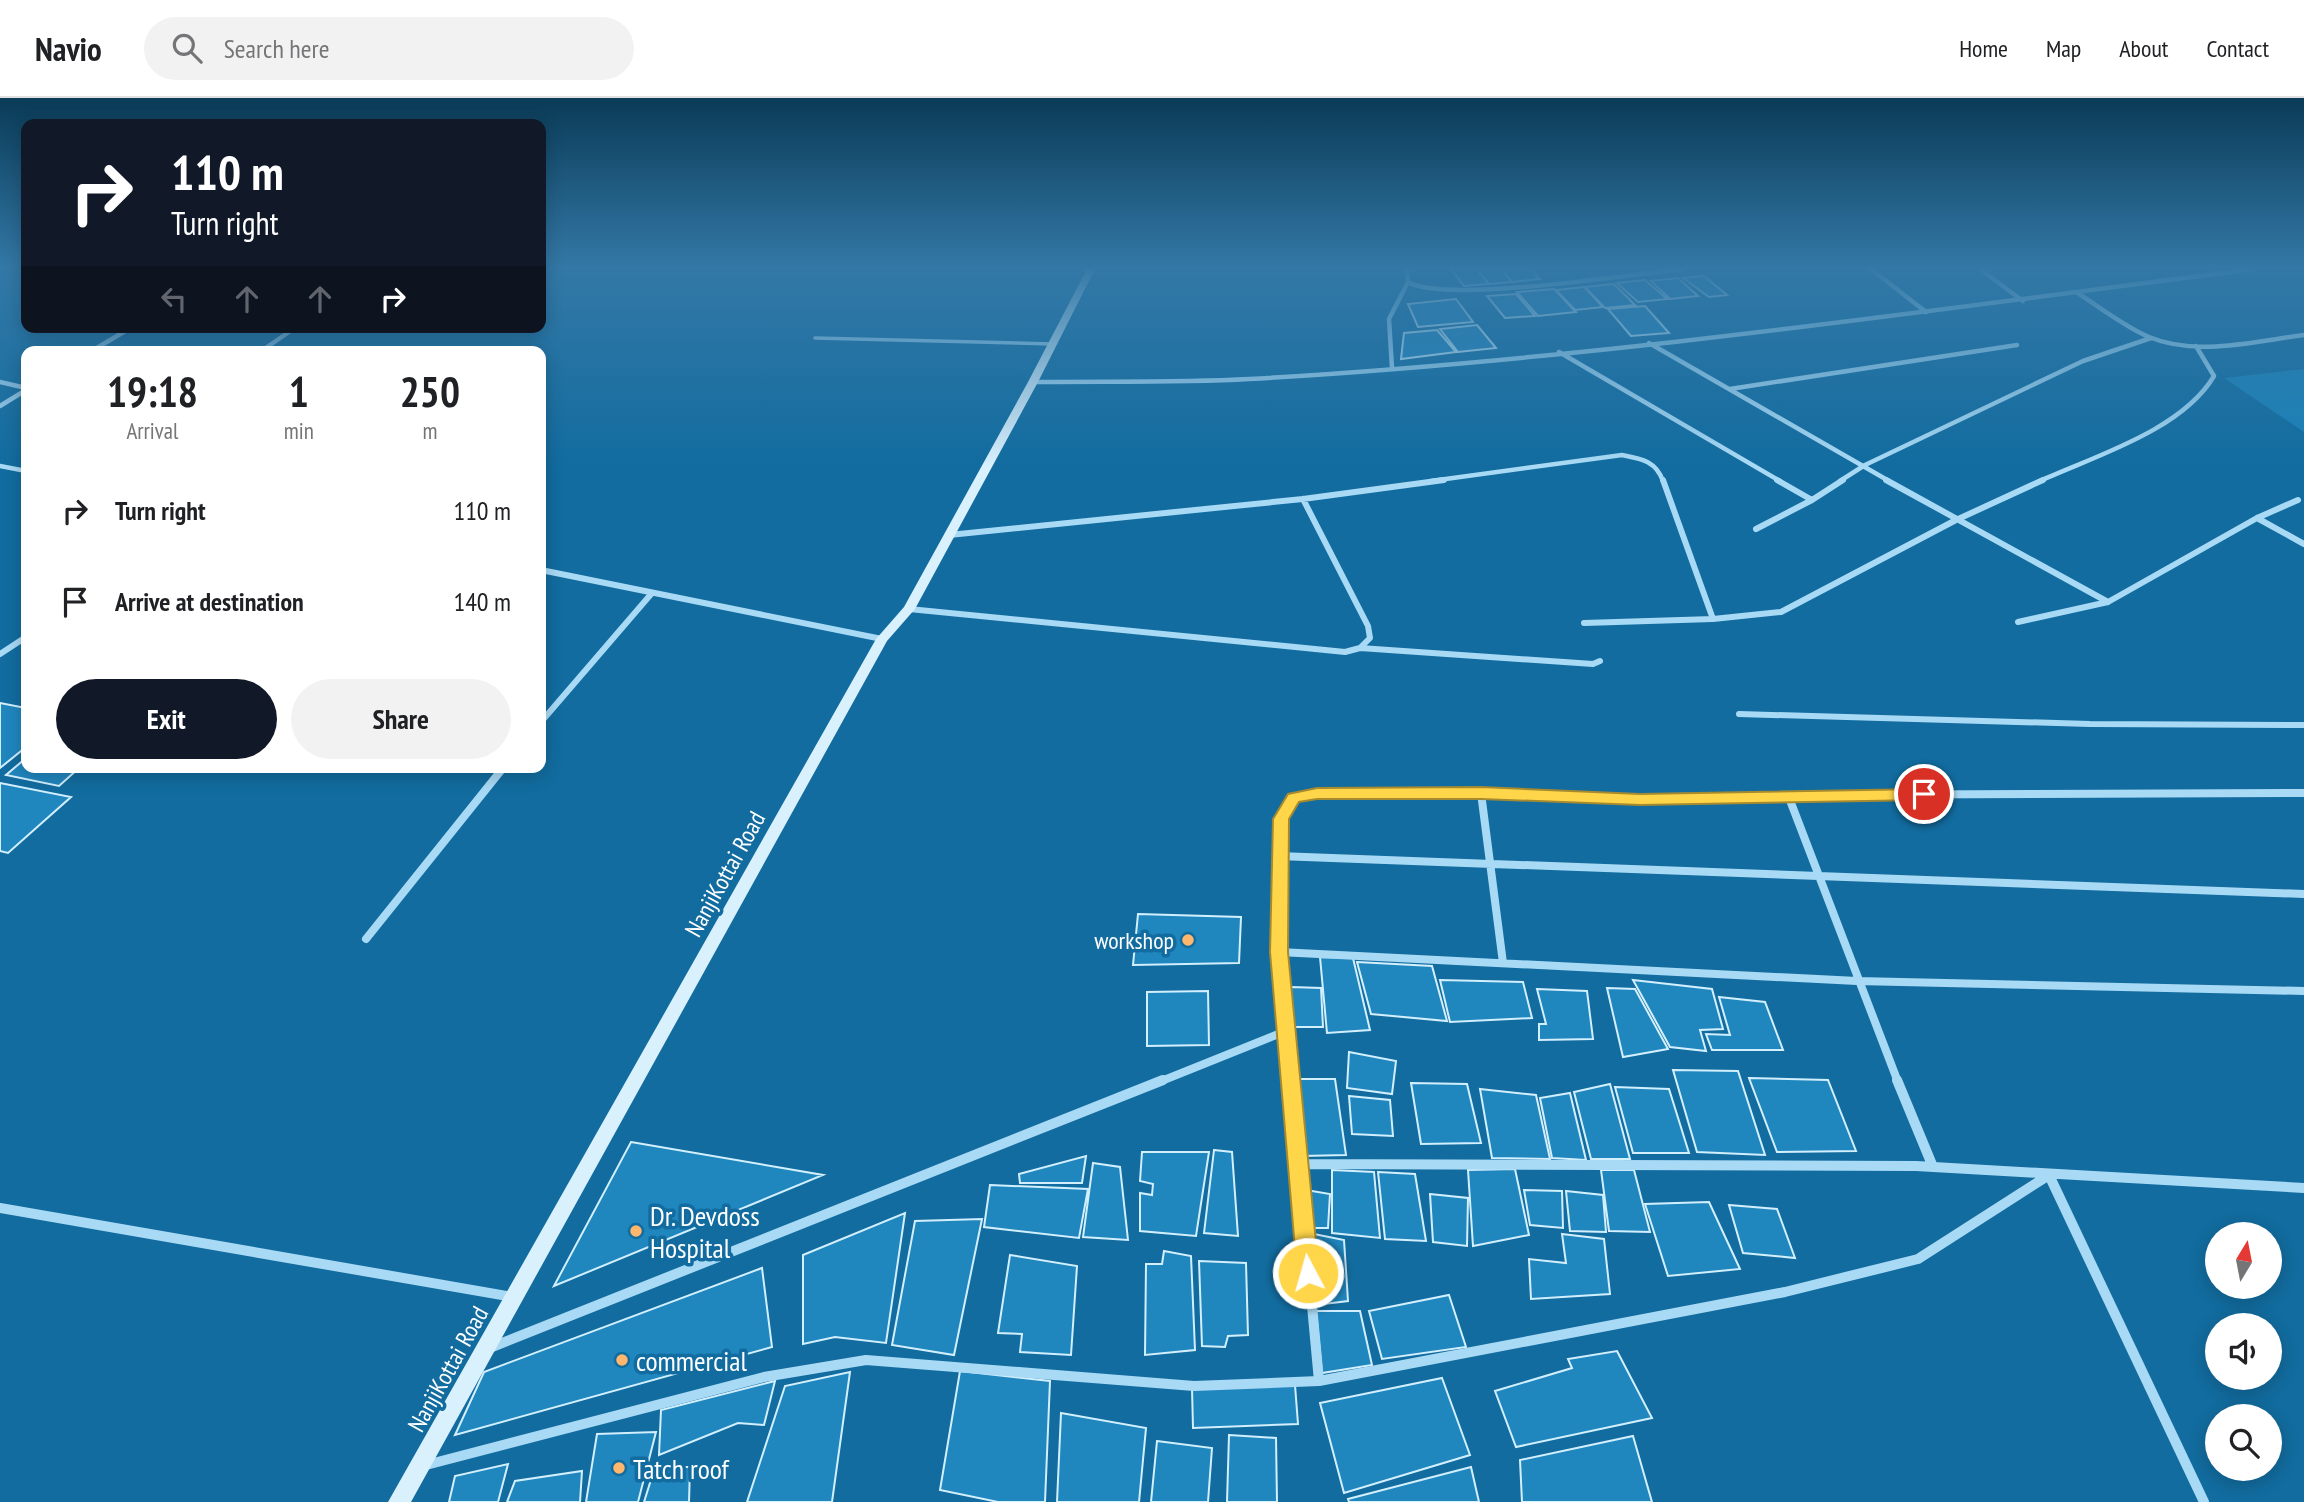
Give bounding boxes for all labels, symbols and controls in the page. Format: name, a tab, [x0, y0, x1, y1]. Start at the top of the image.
search box	[144, 17, 634, 80]
text: Navio	[35, 27, 102, 70]
icon: search	[168, 29, 206, 67]
text: Search here	[224, 32, 329, 65]
text: Home	[1959, 33, 2008, 64]
text: Map	[2046, 33, 2081, 64]
text: About	[2119, 33, 2168, 64]
text: Contact	[2206, 33, 2269, 64]
text: 110 m	[171, 140, 284, 204]
icon: right	[56, 147, 147, 238]
text: Turn right	[171, 202, 279, 244]
icon: left	[155, 280, 193, 318]
icon: ahead	[228, 280, 266, 318]
icon: ahead	[301, 280, 339, 318]
icon: right	[374, 280, 412, 318]
text: 19:18	[107, 364, 198, 419]
text: 1	[289, 364, 309, 419]
text: 250	[400, 364, 460, 419]
text: Arrival	[126, 416, 178, 445]
text: min	[284, 416, 314, 445]
text: m	[422, 416, 437, 445]
icon: right	[56, 492, 94, 530]
text: Turn right	[115, 494, 206, 527]
text: 110 m	[453, 494, 511, 527]
icon: arrive	[56, 583, 94, 621]
text: Arrive at destination	[115, 585, 304, 618]
text: 140 m	[453, 585, 511, 618]
button: Exit	[56, 679, 277, 759]
button: Share	[291, 679, 511, 759]
pin	[1894, 764, 1954, 824]
icon: arrive	[1905, 775, 1943, 813]
street label: NanjiKottai Road	[678, 806, 772, 942]
place label: workshop	[1094, 925, 1174, 956]
marker: workshop	[1180, 932, 1196, 948]
place label: Dr. Devdoss Hospital	[650, 1197, 760, 1266]
north arrow	[2205, 1222, 2282, 1298]
map controls	[2205, 1222, 2282, 1481]
marker: Dr. Devdoss Hospital	[628, 1223, 644, 1239]
position arrow	[1271, 1236, 1345, 1310]
street label: NanjiKottai Road	[401, 1301, 495, 1437]
button: sound	[2205, 1313, 2282, 1390]
place label: commercial	[636, 1342, 748, 1379]
marker: commercial	[614, 1352, 630, 1368]
button: search	[2205, 1404, 2282, 1481]
place label: Tatch roof	[633, 1450, 731, 1487]
marker: Tatch roof	[611, 1460, 627, 1476]

